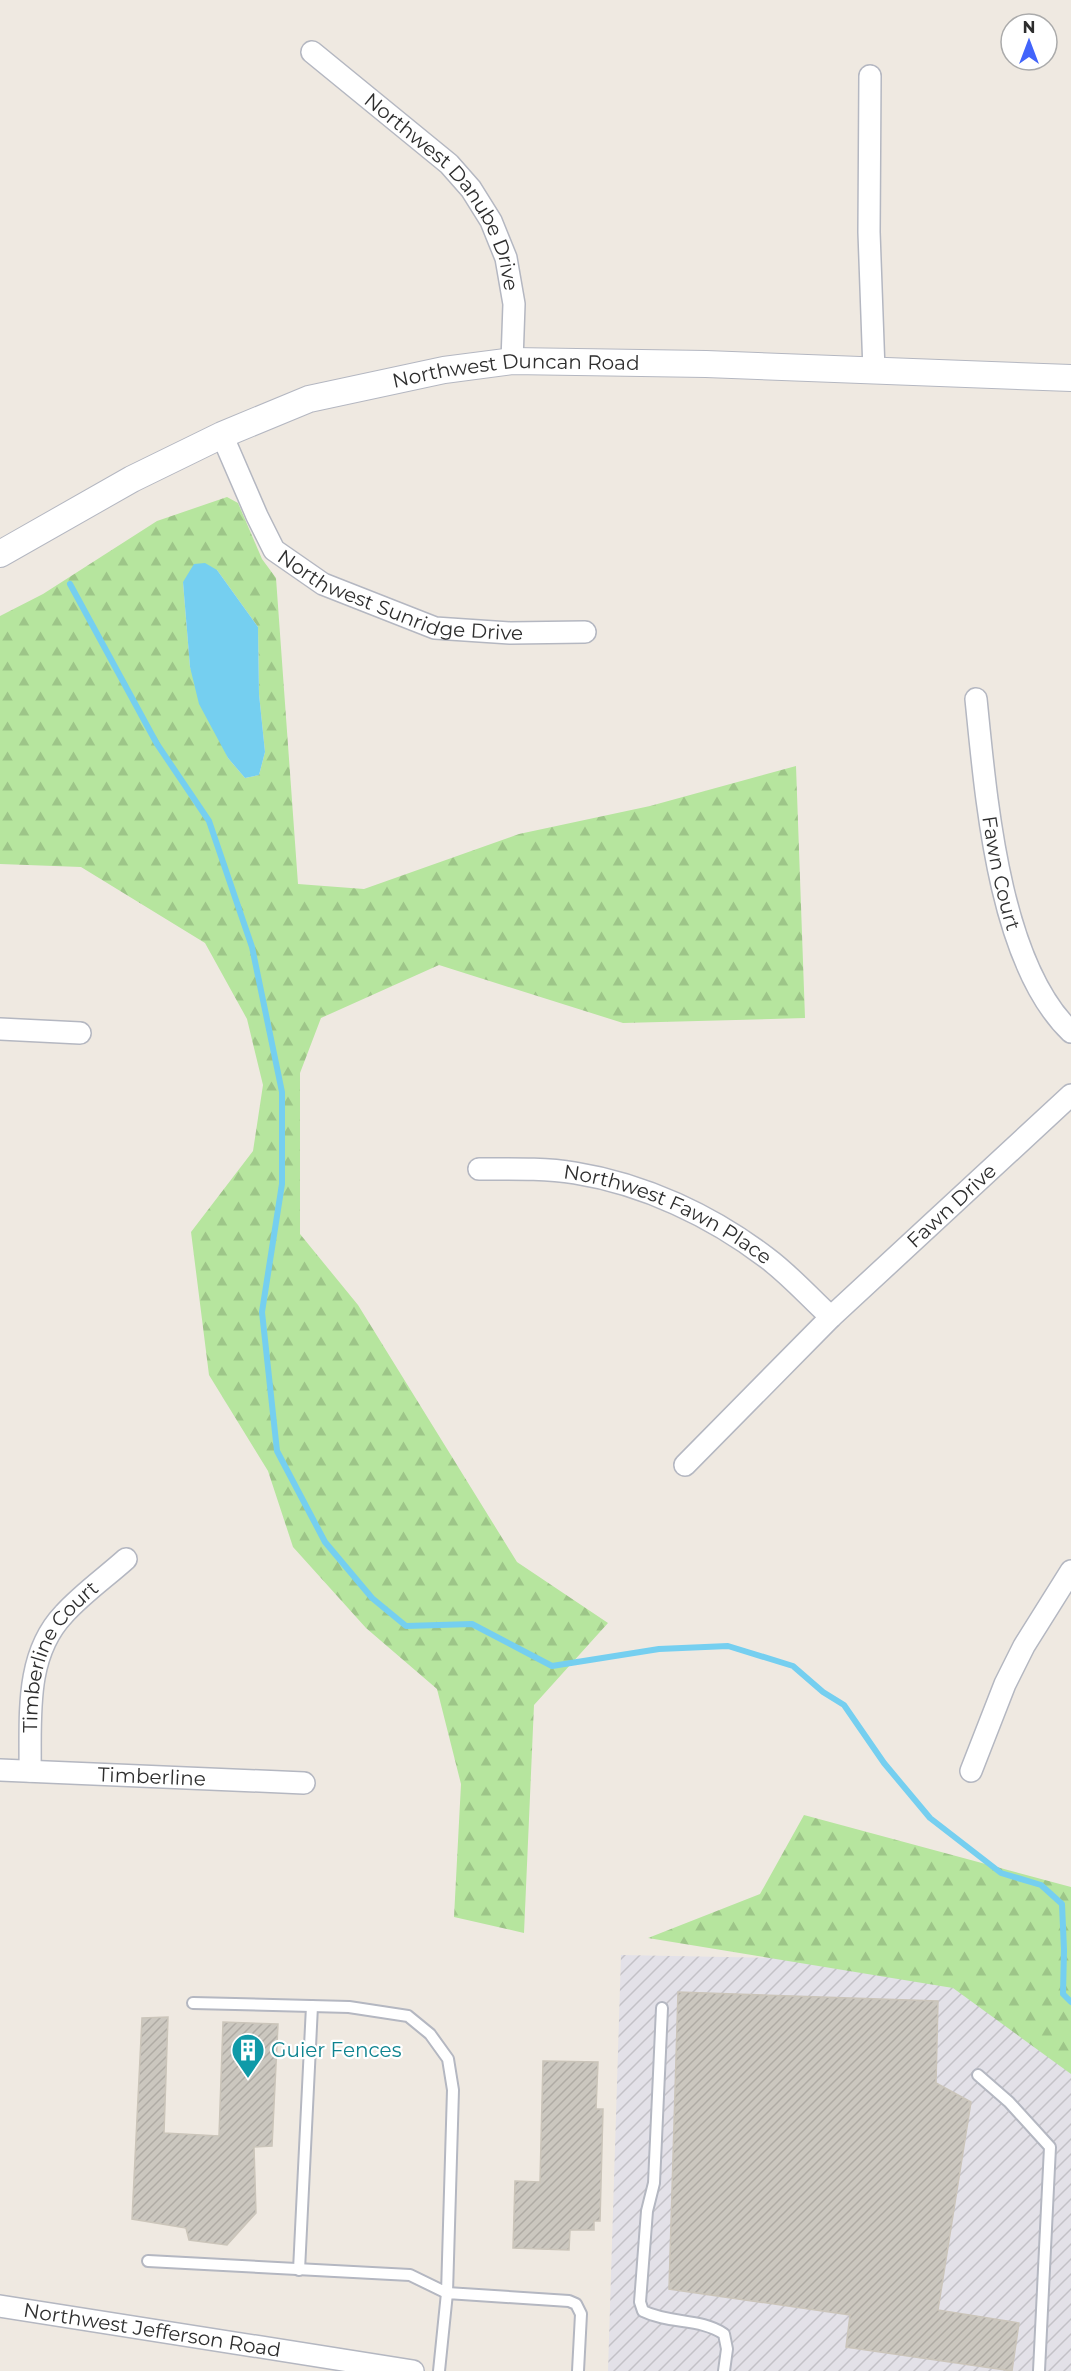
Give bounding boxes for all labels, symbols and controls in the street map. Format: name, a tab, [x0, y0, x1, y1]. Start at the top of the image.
north arrow	[999, 12, 1059, 72]
text: N	[1023, 18, 1035, 37]
street label: Northwest Danube Drive	[359, 88, 523, 293]
street label: Northwest Duncan Road	[390, 348, 640, 393]
street label: Northwest Sunridge Drive	[273, 544, 523, 645]
street label: Fawn Court	[977, 814, 1025, 933]
street label: Northwest Fawn Place	[562, 1159, 777, 1269]
street label: Fawn Drive	[902, 1159, 1001, 1253]
street label: Timberline Court	[18, 1576, 103, 1733]
street label: Timberline	[97, 1762, 206, 1791]
building icon: Guier Fences	[230, 2032, 266, 2079]
place label: Guier Fences	[271, 2038, 402, 2062]
street label: Northwest Jefferson Road	[22, 2298, 282, 2362]

